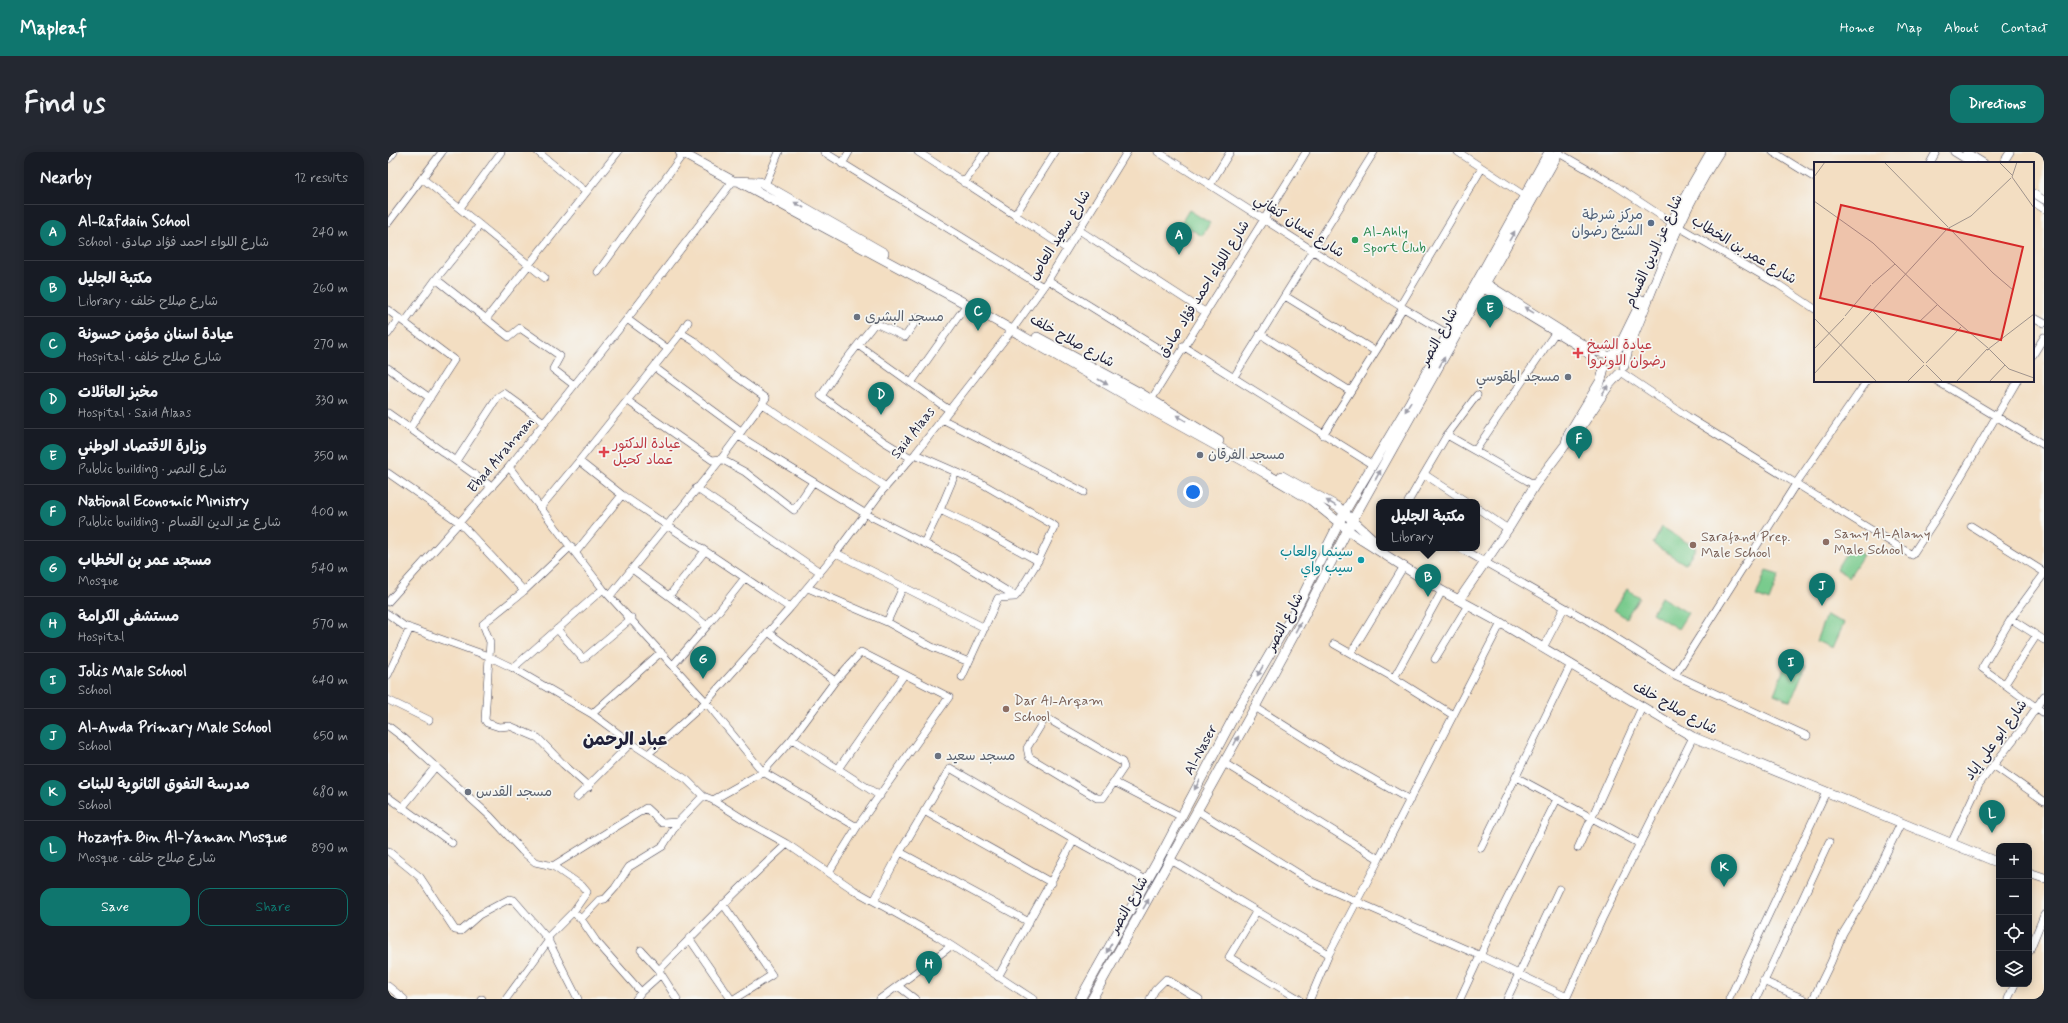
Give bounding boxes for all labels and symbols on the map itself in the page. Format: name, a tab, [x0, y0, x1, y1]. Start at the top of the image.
inset map	[1814, 162, 2034, 382]
street label: شارع سعيد العاص	[1025, 186, 1095, 284]
street label: شارع غسان كنفاني	[1249, 190, 1347, 264]
street label: شارع عز الدين القسام	[1621, 192, 1689, 311]
one-way arrow	[793, 202, 805, 209]
place label: مركز شرطة الشيخ رضوان	[1571, 206, 1643, 240]
street label: شارع عمر بن الخطاب	[1688, 212, 1800, 288]
street label: شارع اللواء احمد فؤاد صادق	[1154, 217, 1254, 361]
marker: مركز شرطة الشيخ رضوان	[1646, 218, 1656, 228]
pin: A	[1166, 222, 1192, 255]
place label: Al-Ahly Sport Club	[1363, 223, 1426, 257]
one-way arrow	[1508, 230, 1515, 242]
marker: Al-Ahly Sport Club	[1350, 235, 1360, 245]
pin: E	[1477, 295, 1503, 328]
pin: C	[965, 298, 991, 331]
street label: شارع النصر	[1415, 305, 1462, 370]
one-way arrow	[1523, 306, 1535, 313]
place label: مسجد البشرى	[865, 308, 944, 326]
street label: شارع صلاح خلف	[1027, 310, 1117, 372]
marker: مسجد البشرى	[852, 312, 862, 322]
place label: عيادة الشيخ رضوان الاونروا	[1587, 336, 1666, 370]
marker: عيادة الشيخ رضوان الاونروا	[1572, 347, 1584, 359]
one-way arrow	[1438, 356, 1445, 368]
place label: مسجد المقوسي	[1476, 368, 1560, 389]
marker: مسجد المقوسي	[1563, 372, 1573, 382]
one-way arrow	[1097, 379, 1109, 386]
pin: D	[868, 382, 894, 415]
one-way arrow	[1602, 384, 1609, 396]
one-way arrow	[1404, 401, 1411, 413]
street label: Said Alaas	[887, 403, 939, 463]
street label: Ebad Alrahman	[464, 413, 538, 497]
one-way arrow	[1176, 414, 1186, 422]
pin: F	[1566, 426, 1592, 459]
place label: عيادة الدكتور عماد كحيل	[612, 435, 680, 469]
marker: عيادة الدكتور عماد كحيل	[598, 446, 610, 458]
place label: مسجد الفرقان	[1208, 446, 1285, 464]
marker: مسجد الفرقان	[1195, 450, 1205, 460]
one-way arrow	[1375, 469, 1382, 481]
your location	[1183, 482, 1203, 502]
one-way arrow	[1326, 499, 1336, 507]
place label: Samy Al-Alamy Male School	[1834, 525, 1930, 559]
place label: Sarafand Prep. Male School	[1701, 528, 1790, 562]
marker: Samy Al-Alamy Male School	[1821, 537, 1831, 547]
marker: Sarafand Prep. Male School	[1688, 540, 1698, 550]
place label: سينما والعاب سيب واي	[1280, 543, 1353, 578]
marker: سينما والعاب سيب واي	[1356, 555, 1366, 565]
pin: B	[1415, 564, 1441, 597]
pin: J	[1809, 573, 1835, 606]
street label: شارع النصر	[1262, 590, 1308, 655]
one-way arrow	[1295, 622, 1302, 633]
pin: G	[690, 646, 716, 679]
pin: I	[1778, 649, 1804, 682]
one-way arrow	[1257, 665, 1264, 677]
street label: شارع صلاح خلف	[1630, 677, 1720, 739]
place label: Dar Al-Arqam School	[1014, 692, 1103, 726]
street label: شارع ابو على إياد	[1961, 696, 2031, 784]
marker: Dar Al-Arqam School	[1001, 704, 1011, 714]
street label: Al-Naser	[1180, 721, 1222, 778]
district label: عباد الرحمن	[583, 728, 668, 752]
one-way arrow	[1232, 736, 1239, 747]
place label: مسجد سعيد	[946, 747, 1015, 765]
marker: مسجد سعيد	[933, 751, 943, 761]
one-way arrow	[1194, 779, 1201, 791]
place label: مسجد القدس	[476, 783, 552, 801]
marker: مسجد القدس	[463, 787, 473, 797]
pin: L	[1979, 800, 2005, 833]
pin: K	[1711, 854, 1737, 887]
street label: شارع النصر	[1105, 873, 1153, 938]
one-way arrow	[1142, 898, 1149, 910]
one-way arrow	[1105, 942, 1112, 954]
pin: H	[916, 951, 942, 984]

